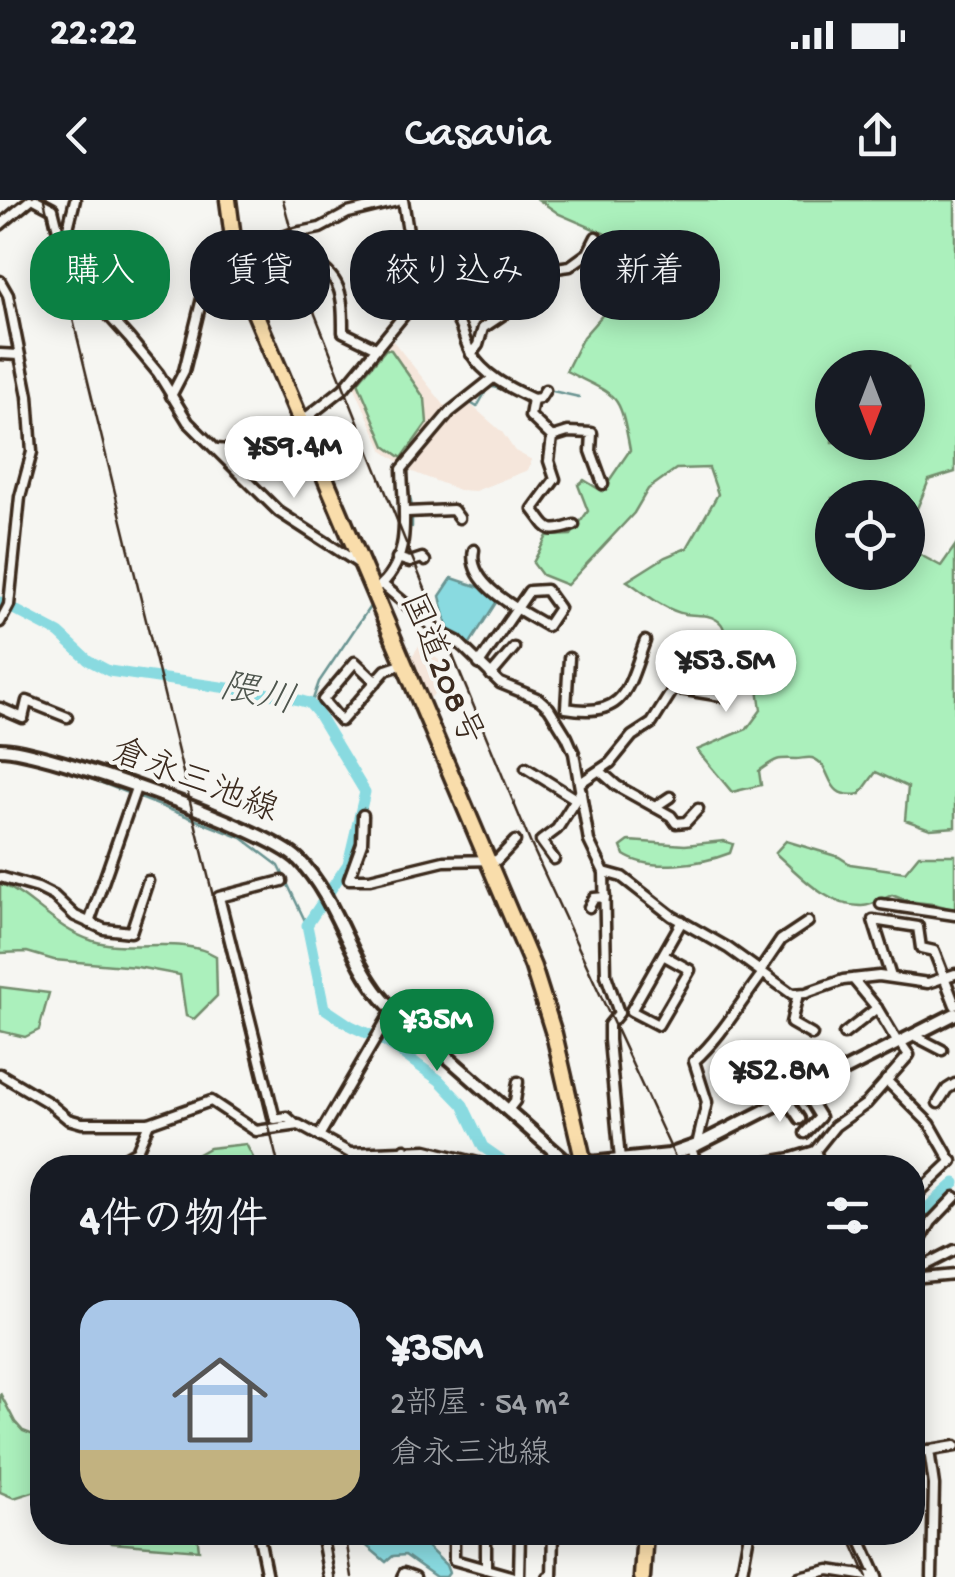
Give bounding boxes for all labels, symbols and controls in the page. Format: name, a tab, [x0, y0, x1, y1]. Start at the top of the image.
text: 22:22	[50, 13, 136, 57]
icon: back	[50, 108, 105, 163]
icon: share	[850, 108, 905, 163]
text: Casavia	[405, 109, 550, 162]
chip: 購入	[30, 230, 170, 320]
chip: 賃貸	[190, 230, 330, 320]
chip: 絞り込み	[350, 230, 560, 320]
chip: 新着	[580, 230, 720, 320]
north arrow	[815, 350, 925, 460]
map controls	[815, 350, 925, 590]
pin: ¥59.4M	[213, 416, 375, 501]
text: ¥59.4M	[246, 429, 342, 467]
button: locate	[815, 480, 925, 590]
street label: 国道208号	[389, 587, 490, 752]
pin: ¥53.5M	[645, 630, 807, 715]
text: ¥53.5M	[677, 643, 775, 681]
water label: 隈川	[215, 666, 299, 727]
street label: 倉永三池線	[105, 731, 284, 833]
pin: ¥35M	[378, 989, 496, 1074]
text: ¥35M	[402, 1002, 472, 1040]
pin: ¥52.8M	[699, 1040, 861, 1125]
text: ¥52.8M	[731, 1053, 829, 1091]
icon: filters	[820, 1188, 875, 1243]
text: 4件の物件	[80, 1199, 268, 1248]
text: ¥35M	[390, 1326, 483, 1375]
icon: home	[160, 1340, 280, 1460]
text: 2部屋 · 54 m²	[390, 1387, 570, 1425]
text: 倉永三池線	[390, 1437, 550, 1475]

